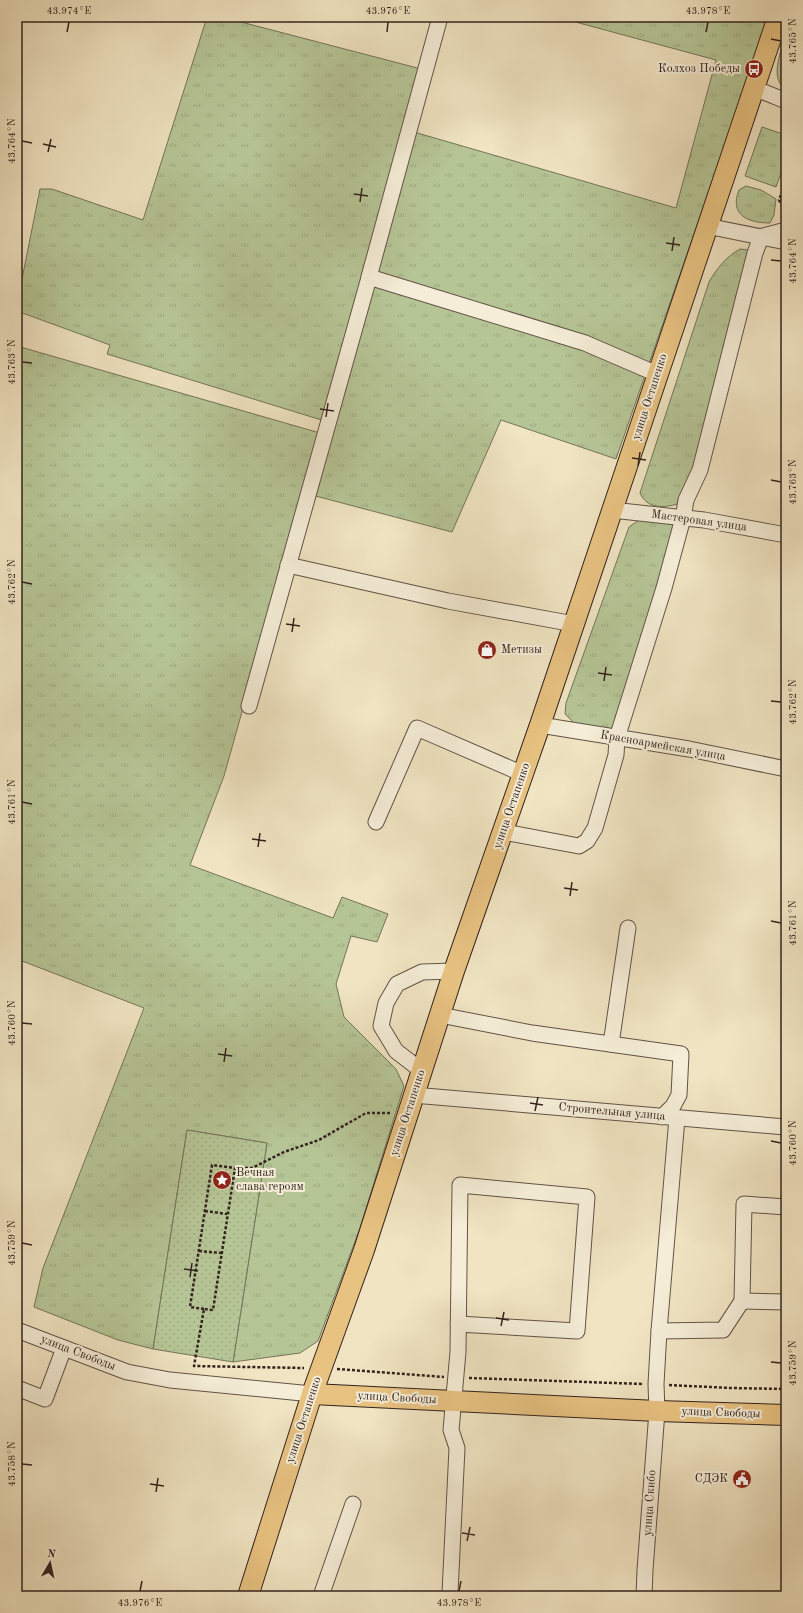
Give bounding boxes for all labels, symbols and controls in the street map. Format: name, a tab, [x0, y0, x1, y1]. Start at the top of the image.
text: 43.974°E	[47, 6, 91, 16]
text: 43.976°E	[366, 6, 410, 16]
text: 43.978°E	[686, 6, 730, 16]
text: 43.765°N	[788, 18, 798, 64]
bus stop icon: Колхоз Победы	[743, 58, 765, 80]
place label: Колхоз Победы	[658, 63, 740, 75]
text: 43.764°N	[7, 118, 17, 164]
text: 43.764°N	[788, 238, 798, 284]
text: 43.763°N	[7, 339, 17, 385]
street label: улица Остапенко	[630, 352, 670, 442]
text: 43.763°N	[788, 459, 798, 505]
street label: Мастеровая улица	[650, 508, 748, 534]
text: 43.762°N	[7, 559, 17, 605]
shop icon: Метизы	[476, 639, 498, 661]
place label: Метизы	[501, 644, 542, 656]
text: 43.762°N	[788, 679, 798, 725]
street label: Красноармейская улица	[599, 729, 727, 763]
street label: улица Остапенко	[492, 761, 532, 850]
text: 43.761°N	[7, 779, 17, 825]
text: 43.761°N	[788, 900, 798, 946]
text: 43.760°N	[7, 1000, 17, 1046]
street label: улица Остапенко	[388, 1068, 428, 1158]
street label: Строительная улица	[558, 1101, 666, 1123]
text: 43.760°N	[788, 1120, 798, 1166]
place label: Вечная слава героям	[236, 1167, 304, 1193]
place icon: Вечная слава героям	[211, 1169, 233, 1191]
text: 43.759°N	[7, 1220, 17, 1266]
street label: улица Свободы	[39, 1333, 117, 1373]
text: 43.759°N	[788, 1340, 798, 1386]
street label: улица Остапенко	[284, 1375, 324, 1465]
street label: улица Свободы	[357, 1390, 437, 1406]
street label: улица Свободы	[681, 1406, 761, 1420]
text: 43.758°N	[7, 1441, 17, 1487]
public building icon: СДЭК	[731, 1468, 753, 1490]
street label: улица Скибо	[642, 1469, 658, 1537]
place label: СДЭК	[695, 1473, 728, 1485]
north arrow	[30, 1543, 70, 1583]
text: N	[46, 1549, 57, 1561]
text: 43.976°E	[118, 1598, 162, 1608]
text: 43.978°E	[437, 1598, 481, 1608]

